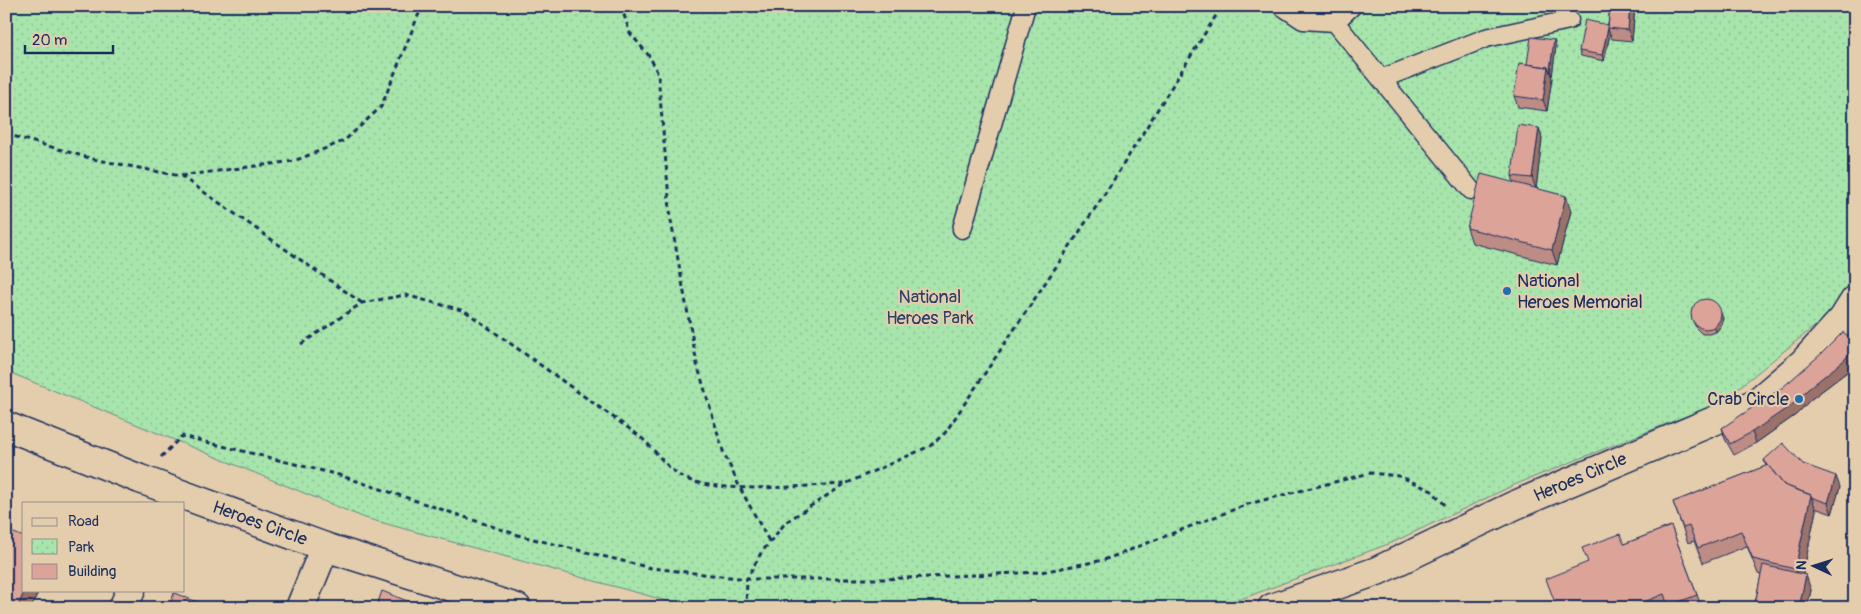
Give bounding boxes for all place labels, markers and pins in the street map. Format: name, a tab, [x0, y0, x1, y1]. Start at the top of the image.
place label: National Heroes Memorial	[1517, 270, 1643, 314]
marker: National Heroes Memorial	[1501, 285, 1513, 297]
place label: Crab Circle	[1707, 388, 1789, 411]
marker: Crab Circle	[1793, 393, 1805, 405]

